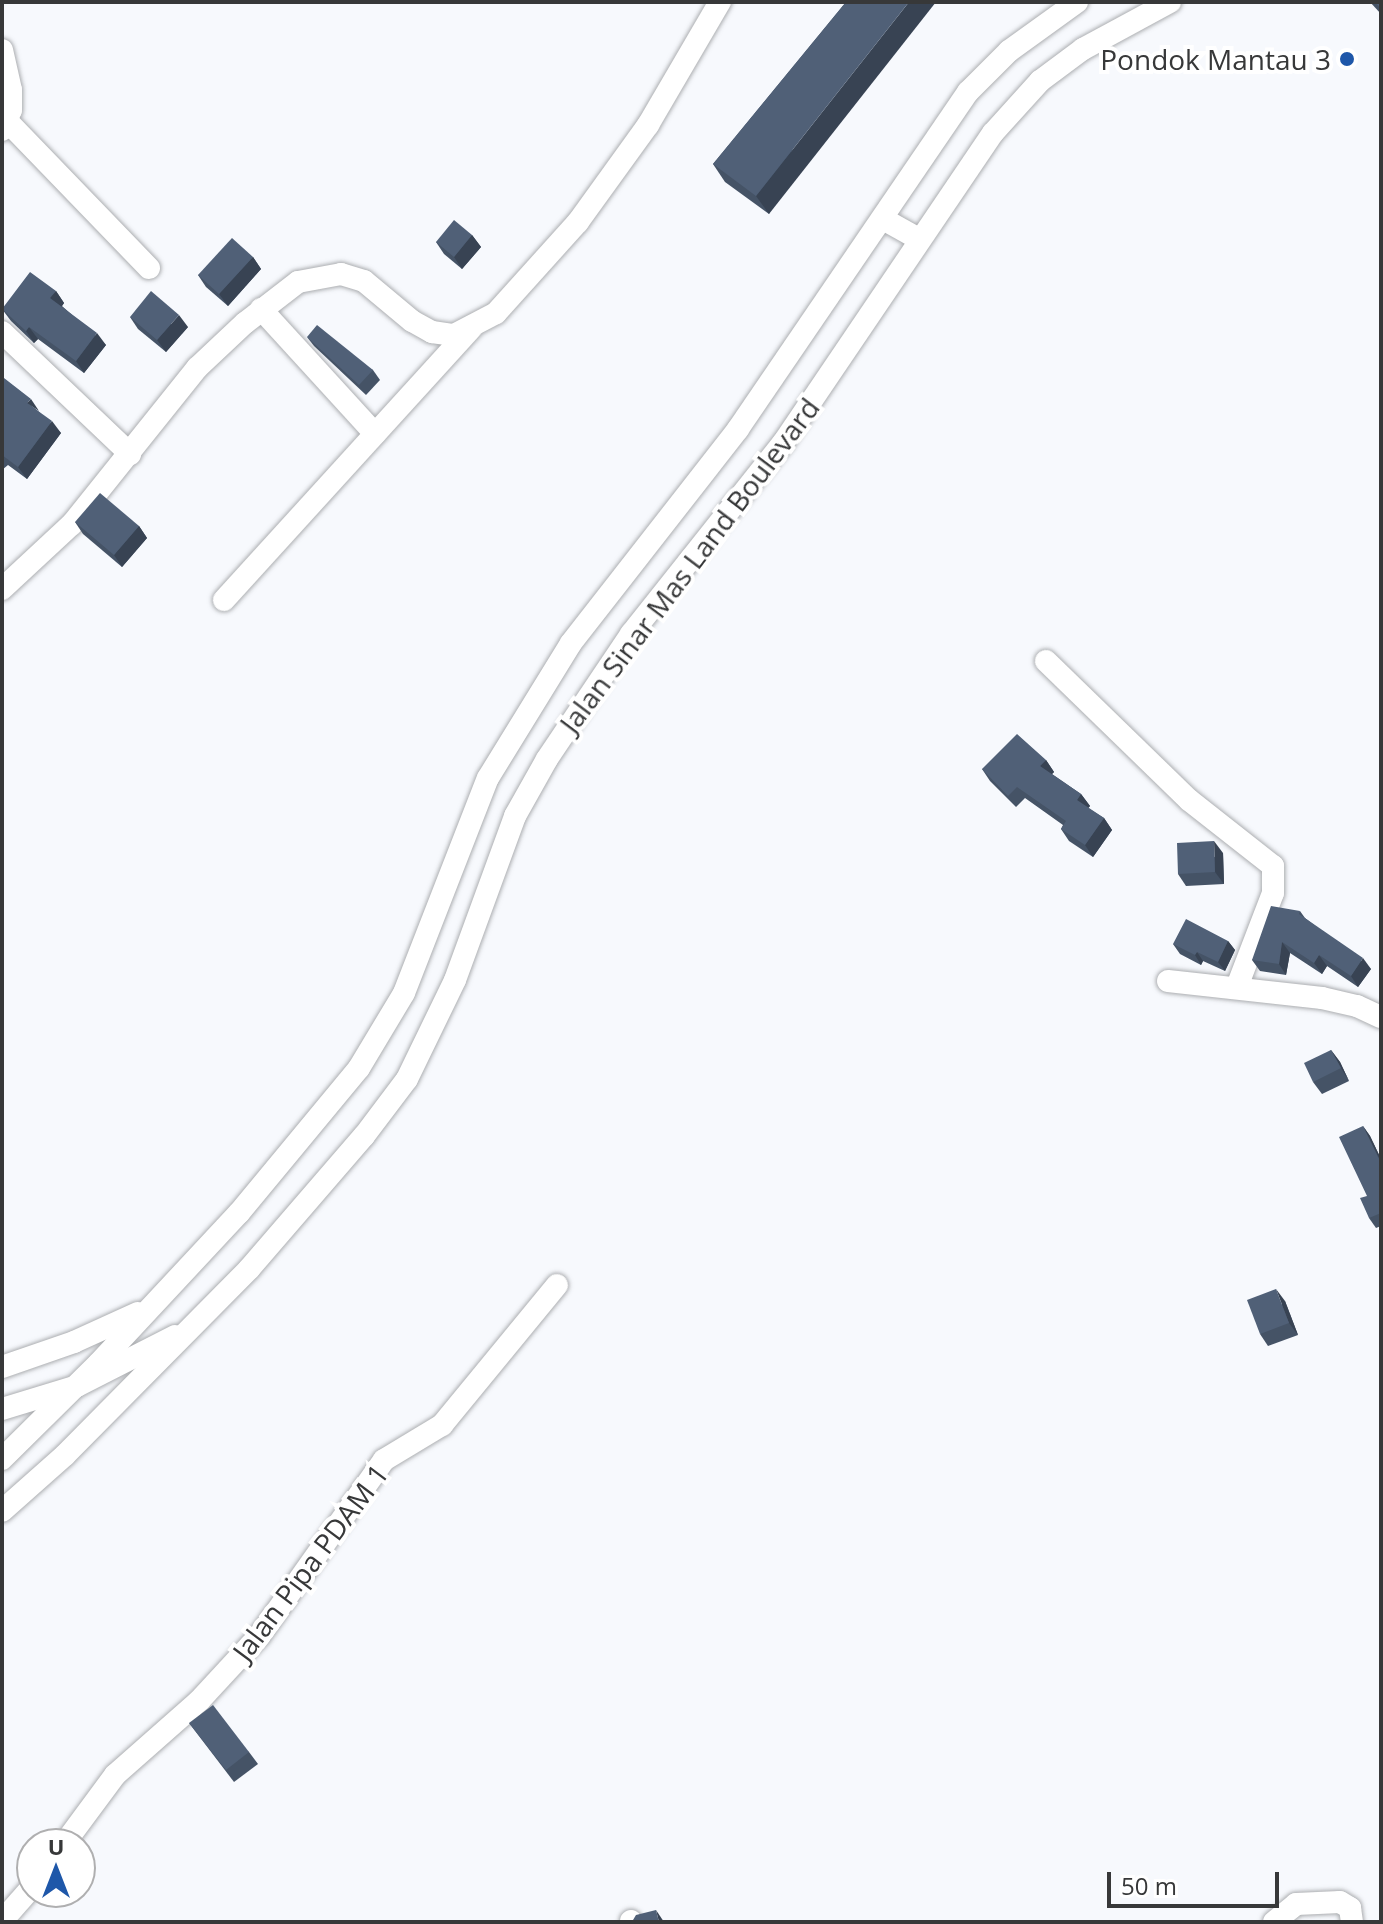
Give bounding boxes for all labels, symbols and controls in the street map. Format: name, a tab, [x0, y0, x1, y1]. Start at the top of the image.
place label: Pondok Mantau 3	[1100, 42, 1331, 76]
marker: Pondok Mantau 3	[1338, 50, 1356, 68]
street label: Jalan Sinar Mas Land Boulevard	[552, 391, 826, 739]
street label: Jalan Pipa PDAM 1	[225, 1457, 395, 1667]
north arrow	[16, 1828, 96, 1908]
text: U	[48, 1831, 64, 1861]
scale bar	[1111, 1856, 1283, 1906]
text: 50 m	[1121, 1869, 1177, 1902]

